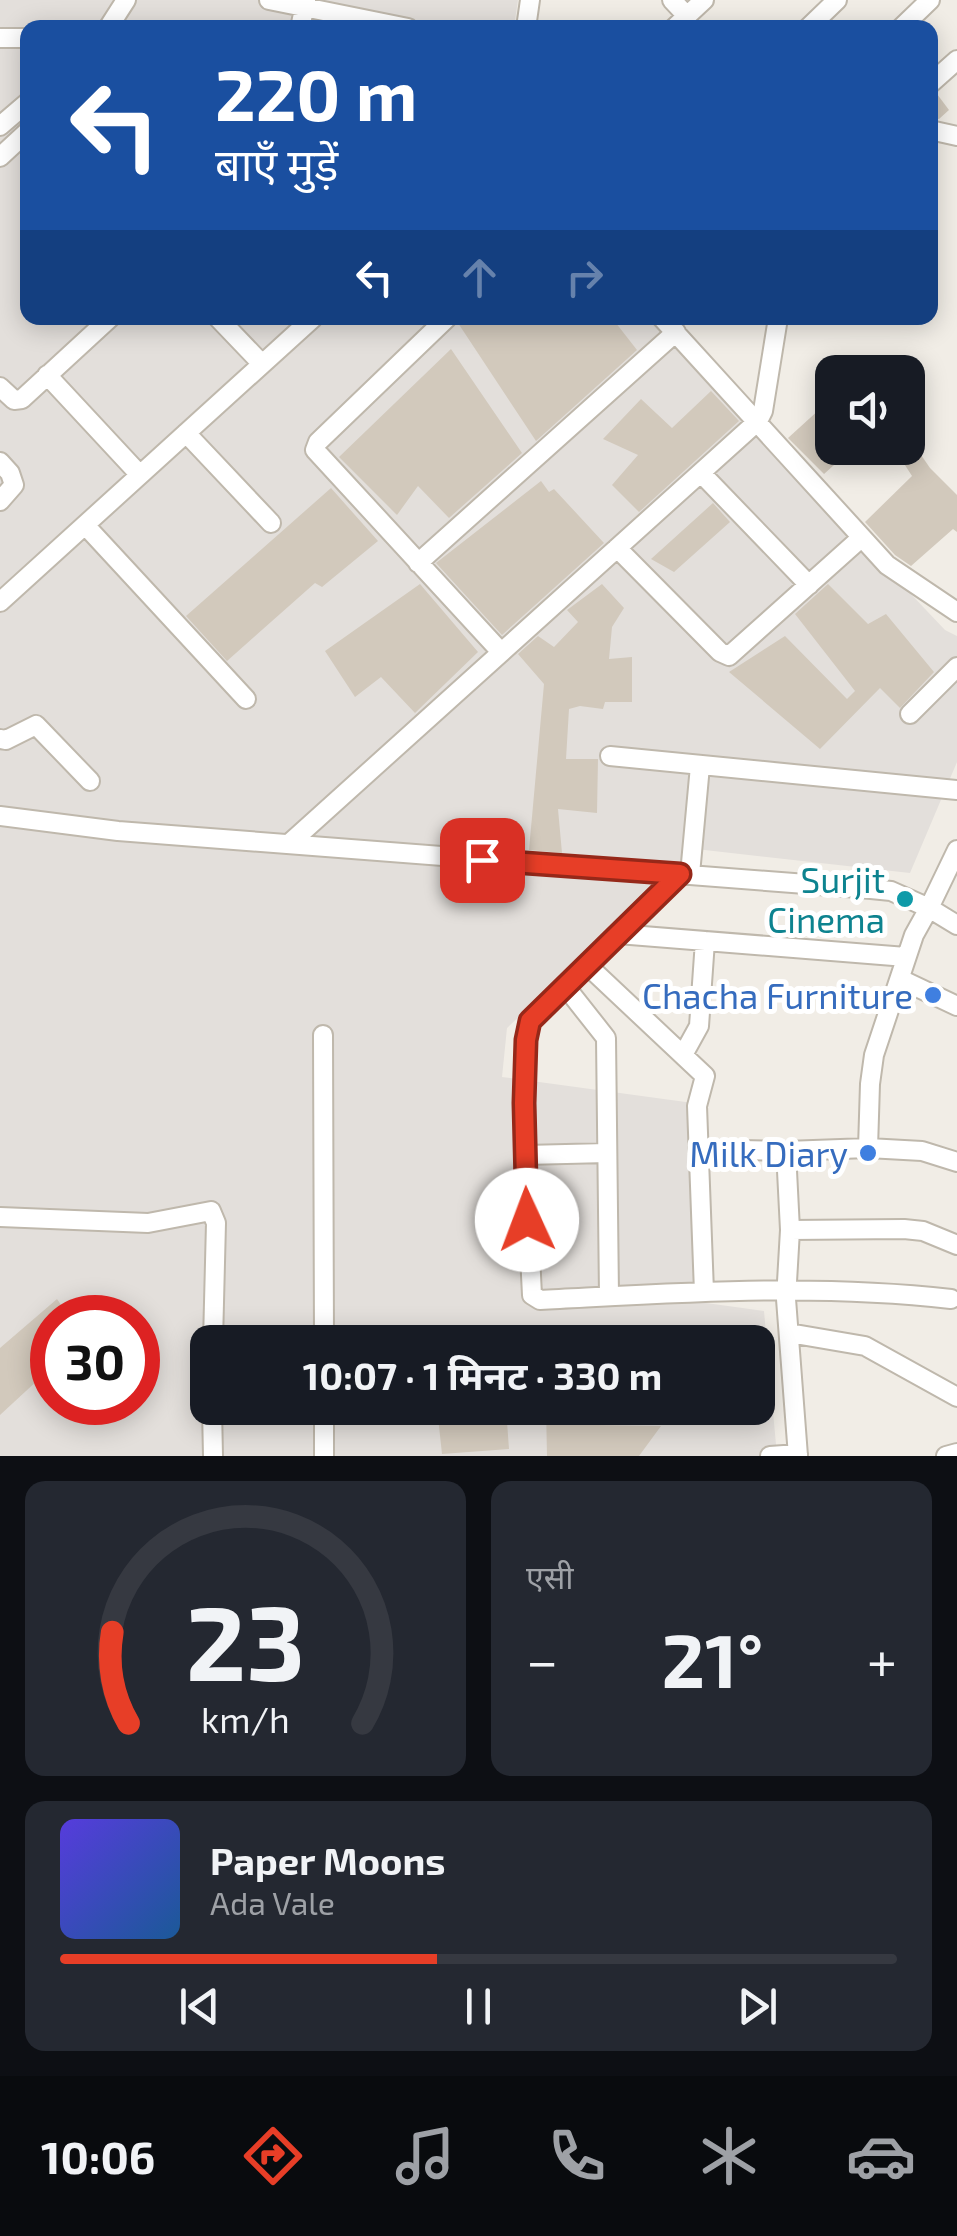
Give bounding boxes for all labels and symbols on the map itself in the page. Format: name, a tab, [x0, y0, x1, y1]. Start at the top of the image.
pin	[440, 818, 525, 903]
place label: Surjit Cinema	[767, 858, 885, 940]
marker: Surjit Cinema	[894, 888, 916, 910]
place label: Chacha Furniture	[642, 974, 913, 1016]
marker: Chacha Furniture	[922, 984, 944, 1006]
place label: Milk Diary	[689, 1132, 848, 1174]
marker: Milk Diary	[857, 1142, 879, 1164]
position arrow	[475, 1168, 579, 1272]
speed limit sign: 30	[30, 1295, 160, 1425]

